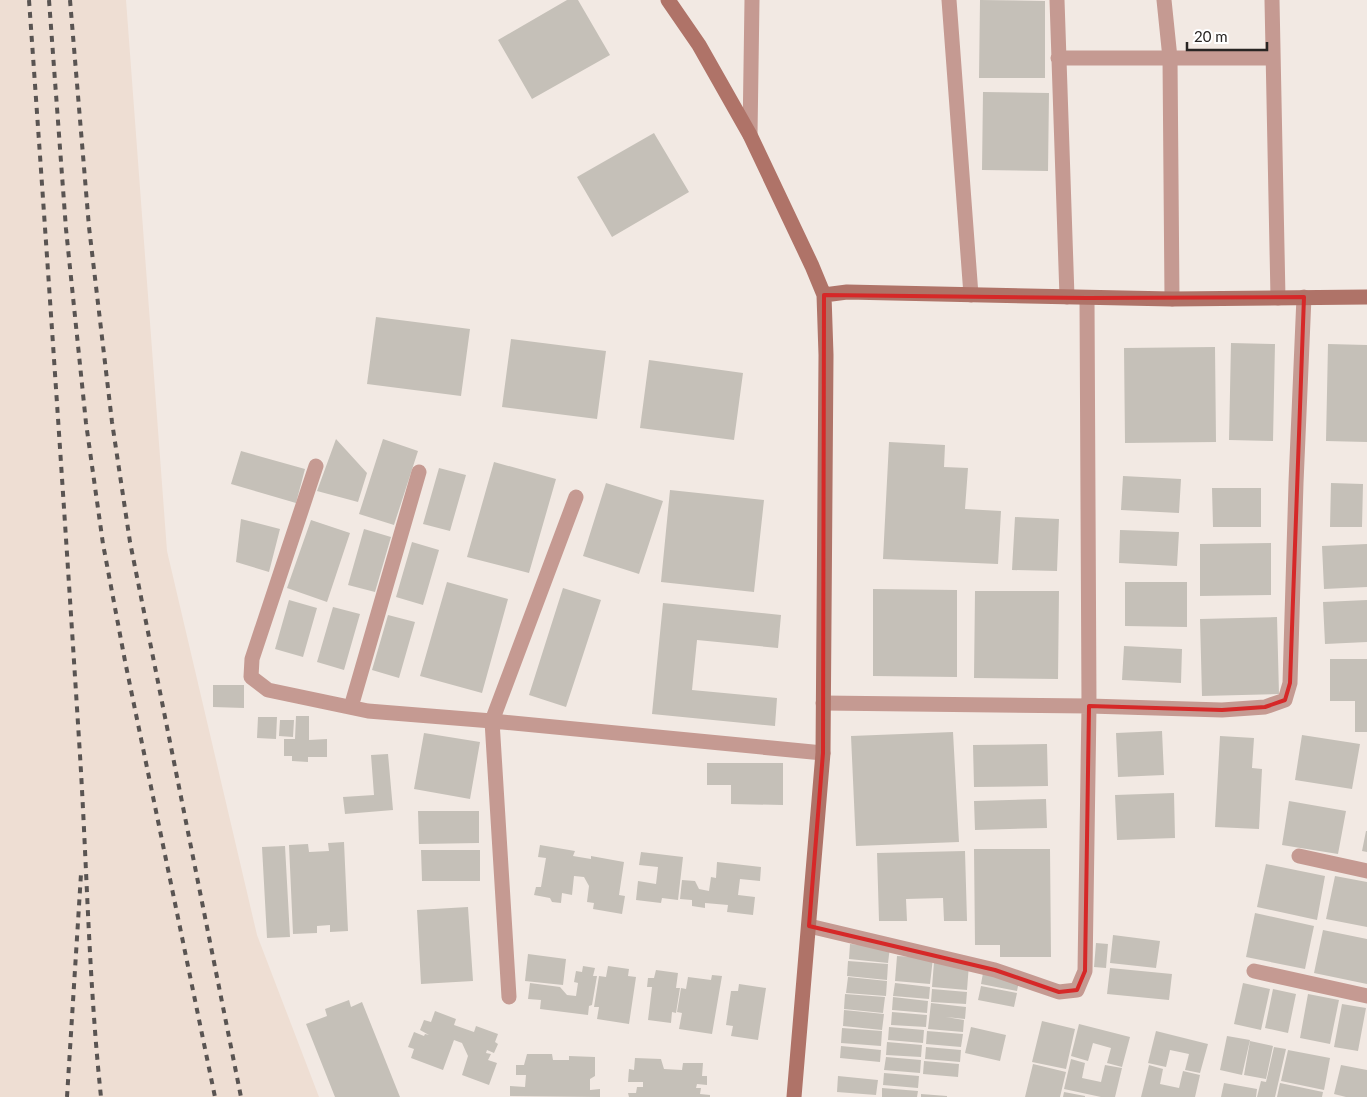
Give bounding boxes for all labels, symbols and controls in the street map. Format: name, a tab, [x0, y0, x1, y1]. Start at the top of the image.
scale bar	[1187, 20, 1267, 52]
text: 20 m	[1194, 27, 1228, 45]

